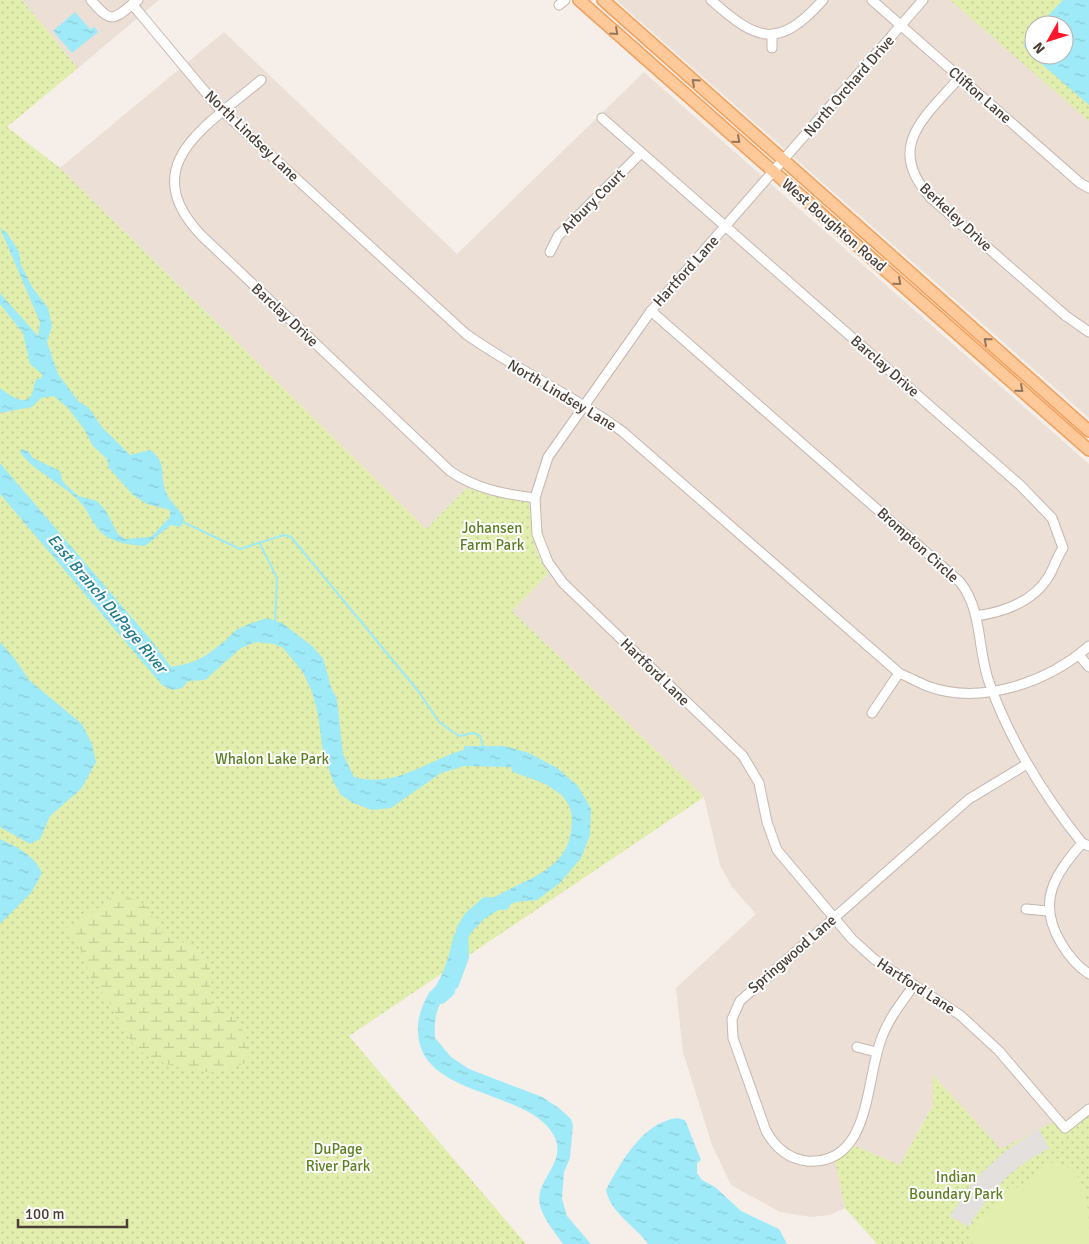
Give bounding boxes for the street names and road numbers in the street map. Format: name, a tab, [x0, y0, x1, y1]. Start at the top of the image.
street label: North Orchard Drive	[800, 32, 898, 140]
street label: Clifton Lane	[945, 63, 1015, 127]
street label: North Lindsey Lane	[201, 87, 303, 185]
street label: Arbury Court	[557, 165, 629, 237]
street label: West Boughton Road	[778, 175, 890, 275]
street label: Berkeley Drive	[916, 179, 996, 255]
street label: Hartford Lane	[649, 232, 723, 310]
street label: Barclay Drive	[248, 280, 322, 350]
street label: Barclay Drive	[847, 331, 923, 401]
street label: North Lindsey Lane	[504, 355, 620, 435]
street label: Brompton Circle	[874, 504, 962, 586]
street label: Hartford Lane	[617, 634, 693, 710]
street label: Springwood Lane	[744, 911, 840, 997]
street label: Hartford Lane	[874, 954, 958, 1018]

